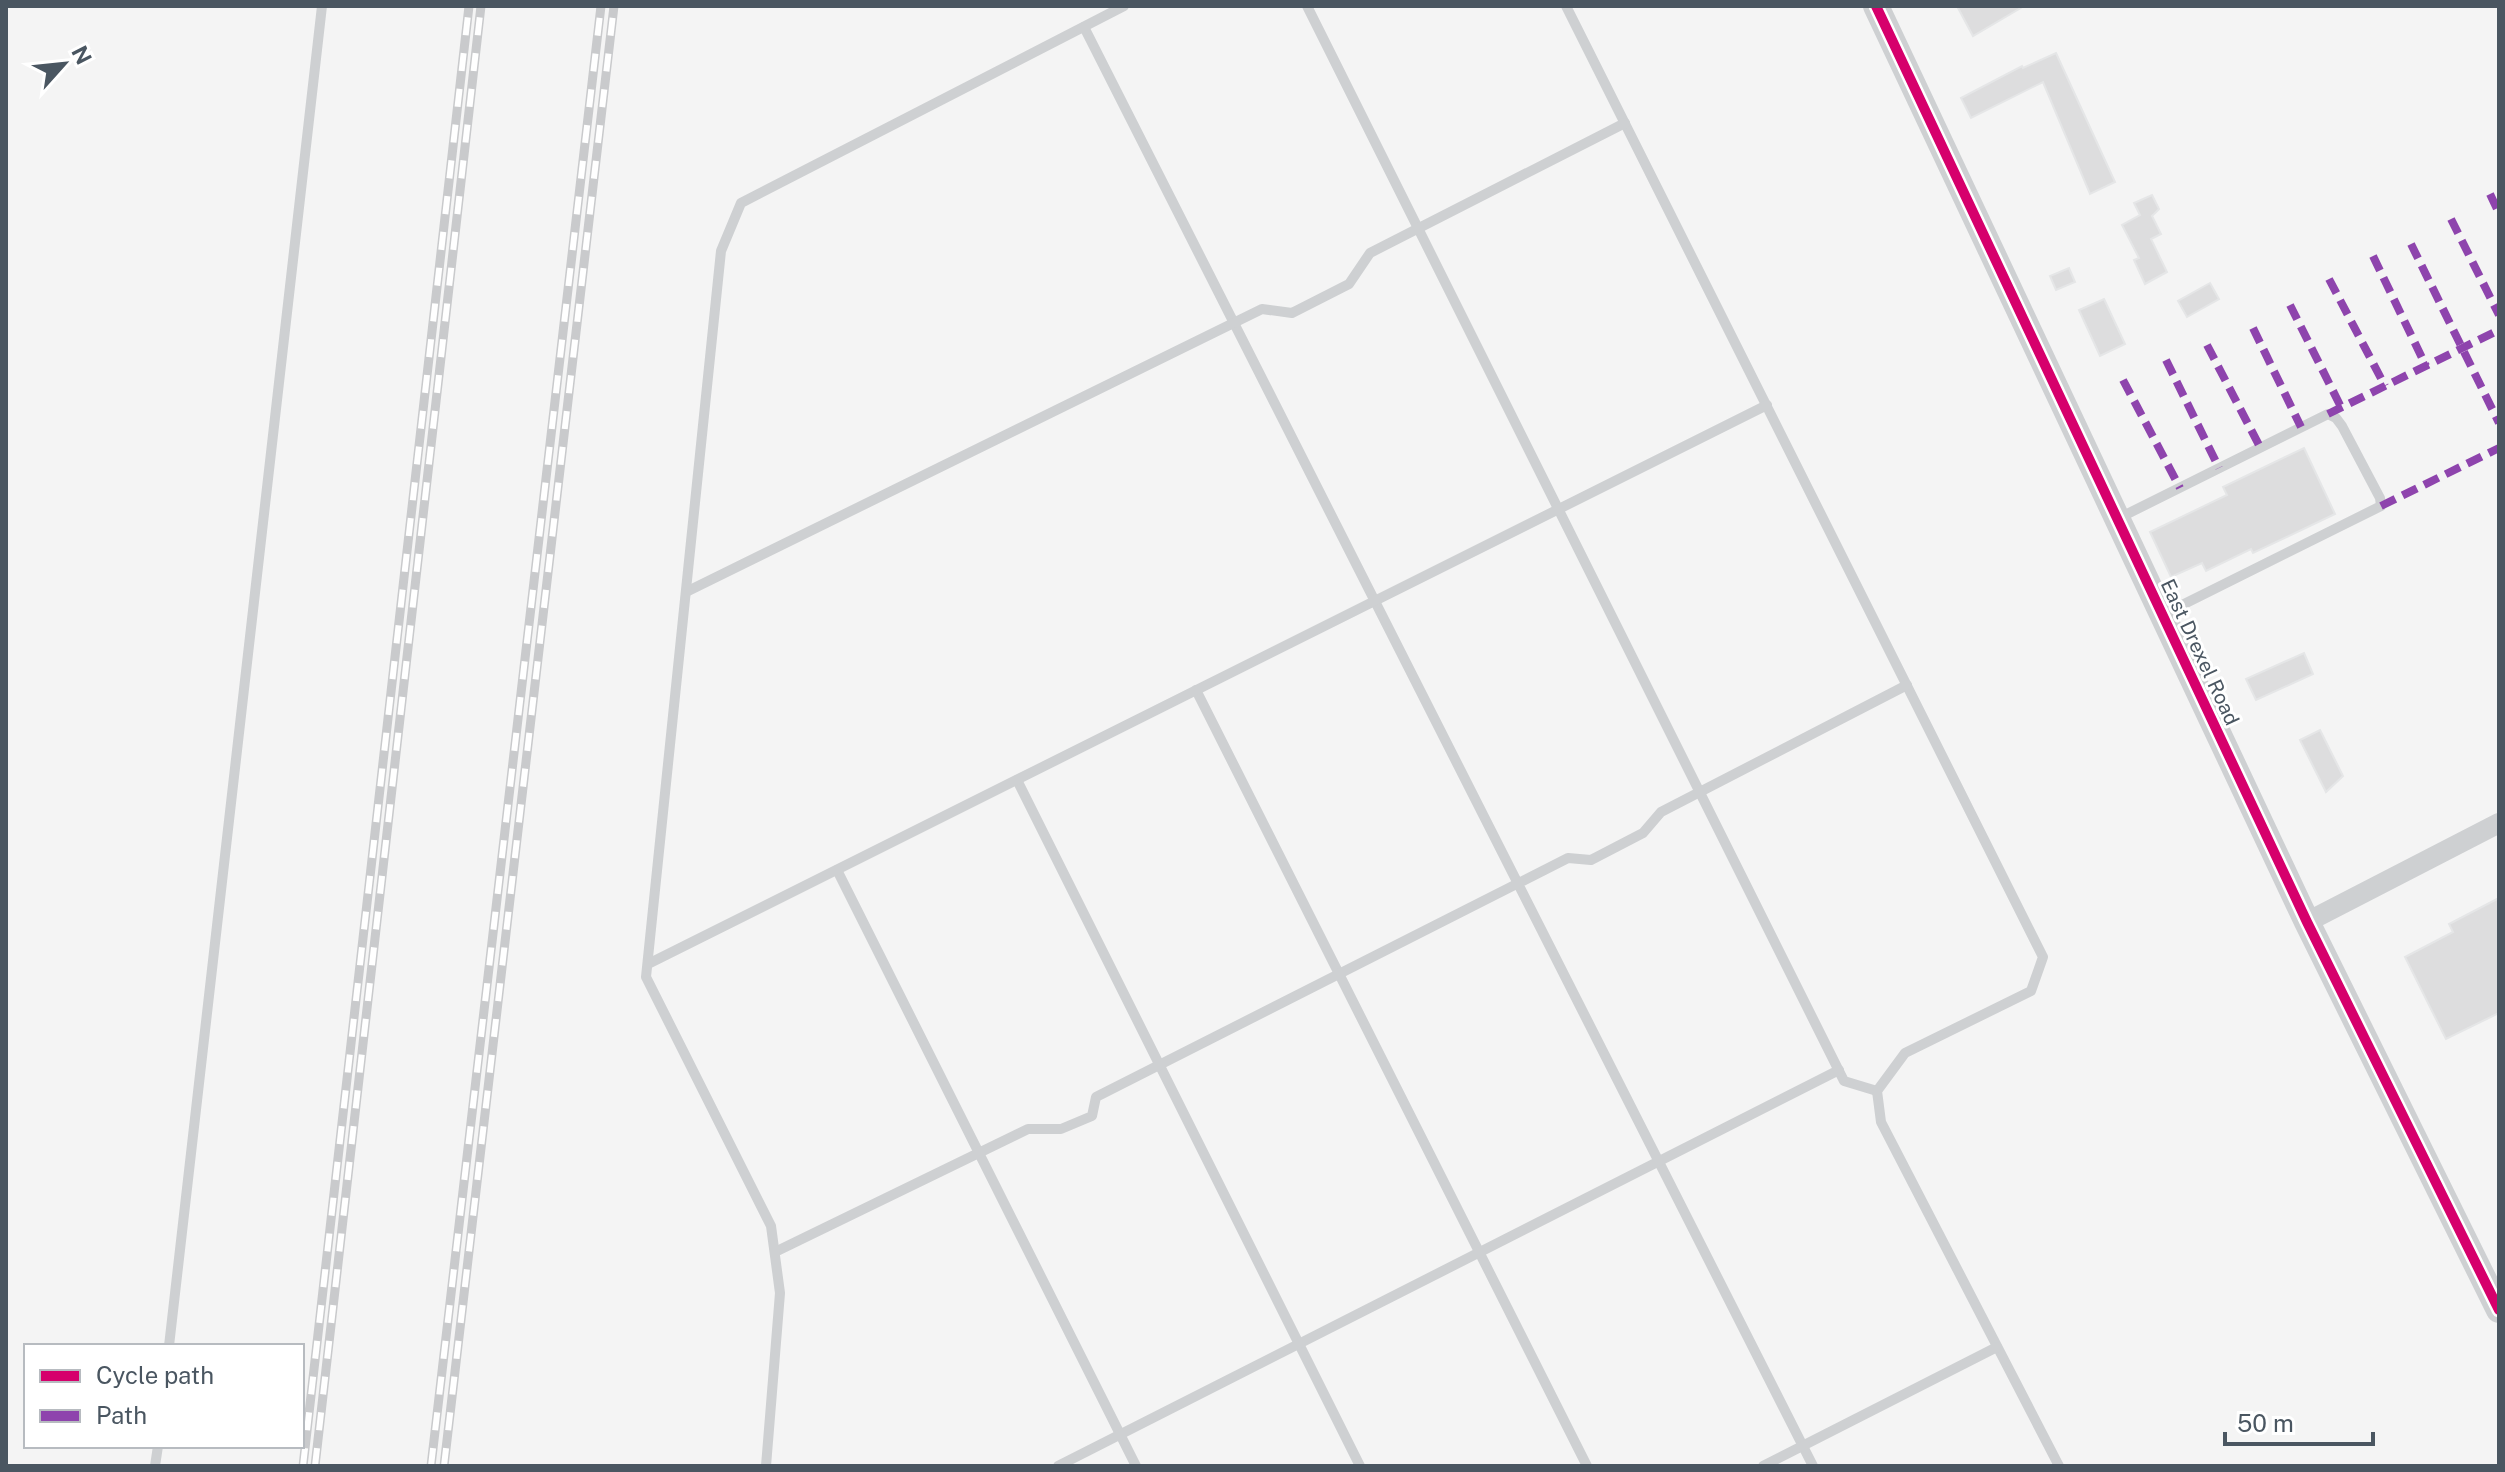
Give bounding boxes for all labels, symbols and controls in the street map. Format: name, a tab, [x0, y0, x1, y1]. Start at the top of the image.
north arrow	[24, 24, 104, 104]
text: N	[66, 41, 97, 68]
street label: East Drexel Road	[2156, 575, 2244, 729]
legend	[24, 1344, 304, 1448]
text: Cycle path	[96, 1361, 214, 1389]
scale bar	[2225, 1396, 2373, 1446]
text: Path	[96, 1401, 147, 1429]
text: 50 m	[2237, 1409, 2294, 1437]

